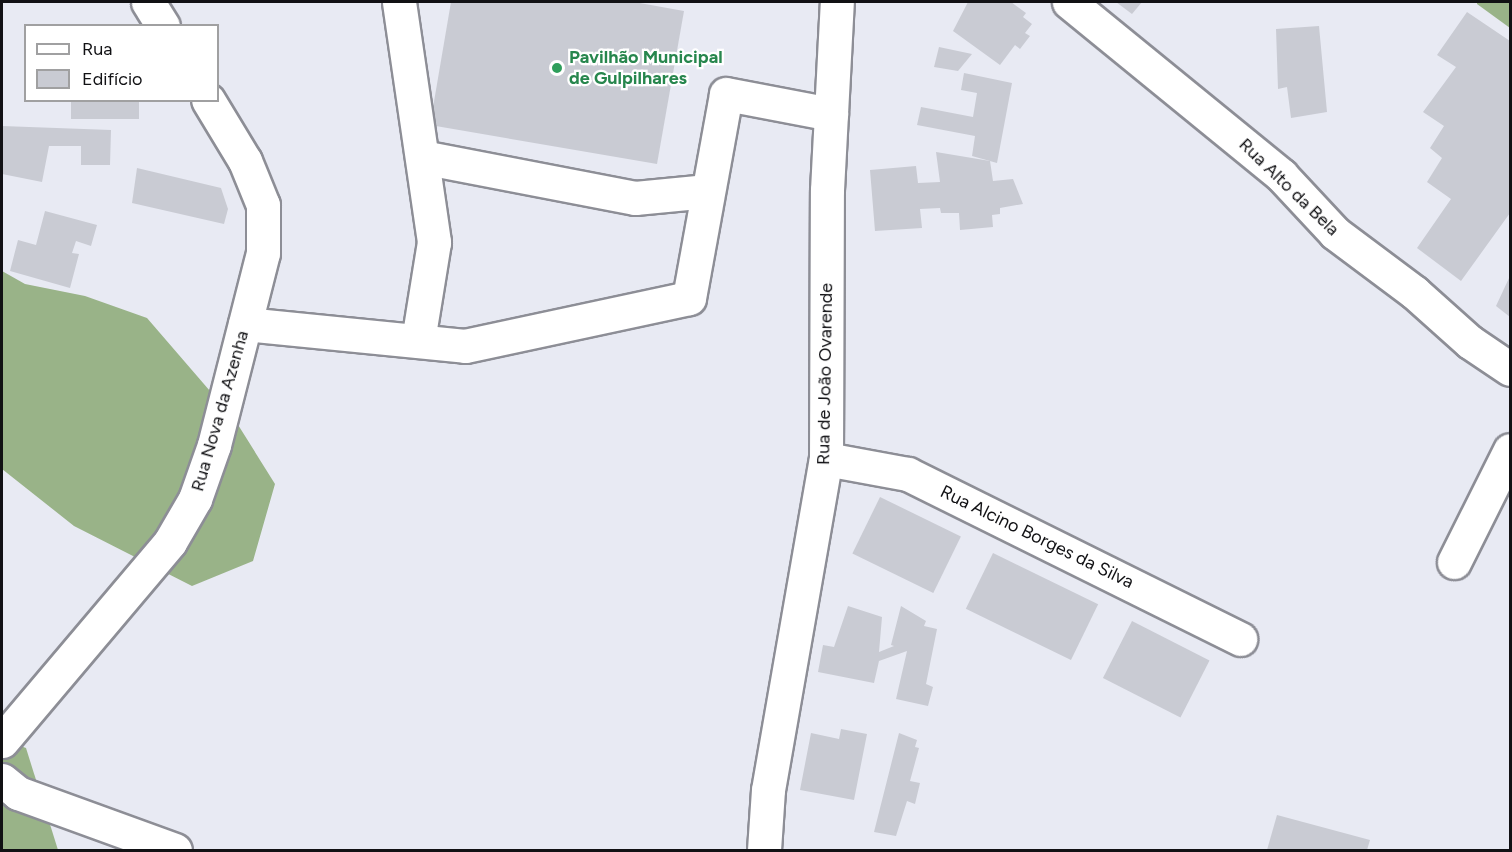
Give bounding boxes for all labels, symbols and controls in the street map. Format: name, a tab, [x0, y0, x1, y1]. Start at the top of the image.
legend	[24, 24, 219, 102]
text: Rua	[82, 38, 113, 60]
place label: Pavilhão Municipal de Gulpilhares	[569, 47, 723, 90]
marker: Pavilhão Municipal de Gulpilhares	[550, 61, 564, 75]
text: Edifício	[82, 68, 143, 90]
street label: Rua Alto da Bela	[1234, 134, 1344, 240]
street label: Rua de João Ovarende	[813, 283, 837, 465]
street label: Rua Nova da Azenha	[187, 328, 253, 494]
street label: Rua Alcino Borges da Silva	[937, 481, 1137, 593]

